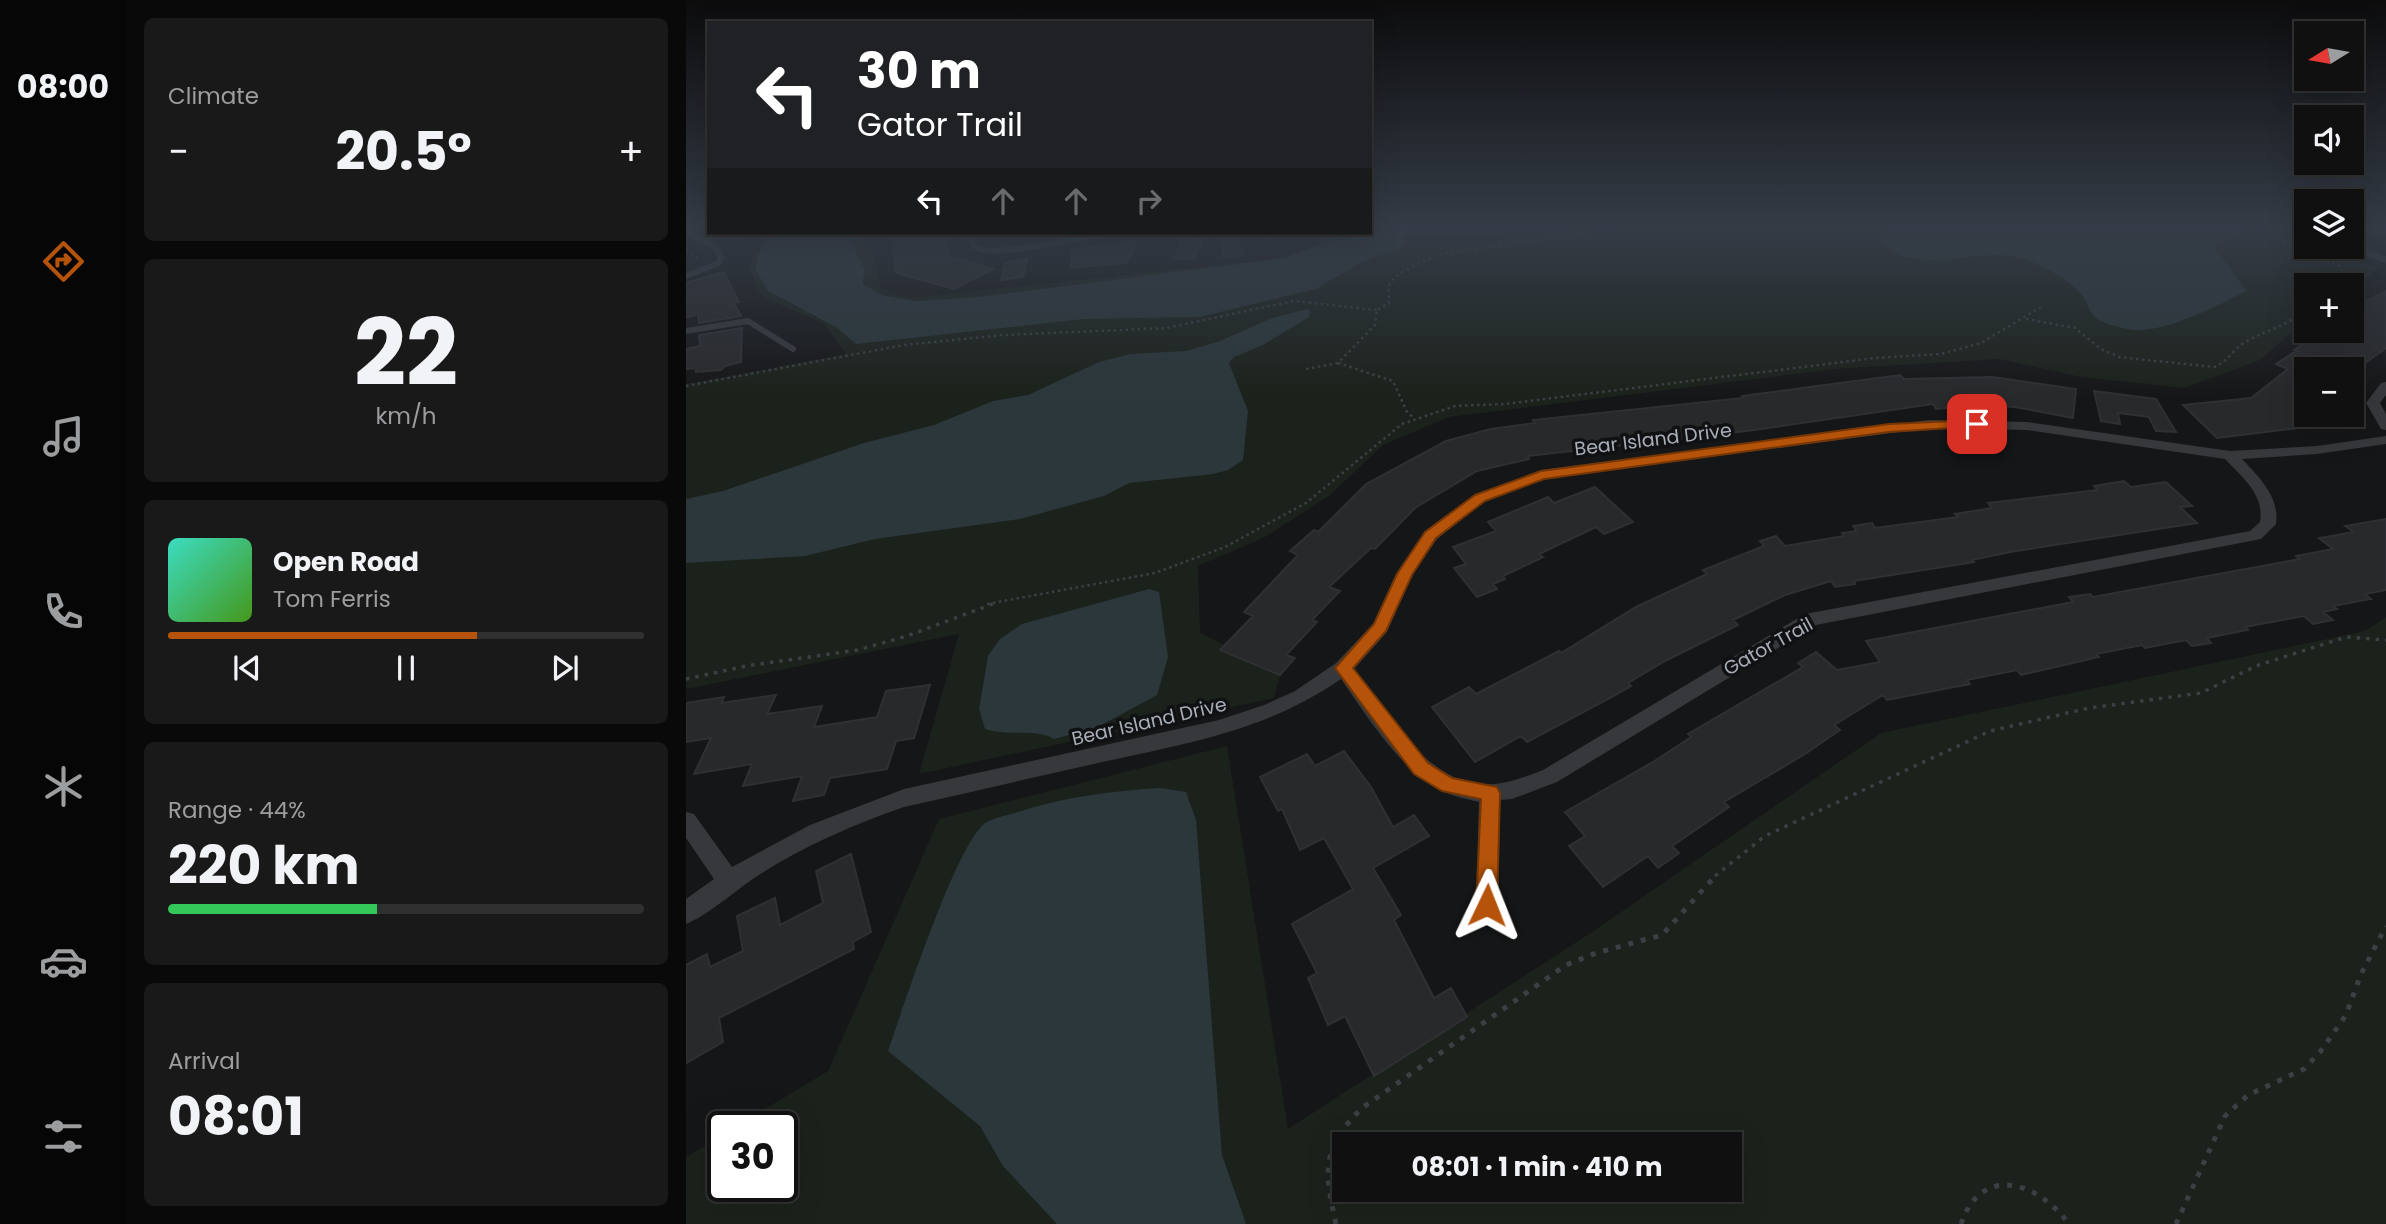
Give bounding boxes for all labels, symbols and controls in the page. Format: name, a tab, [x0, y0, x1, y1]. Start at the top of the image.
north arrow	[2294, 21, 2364, 91]
map controls	[2294, 21, 2364, 427]
text: 30 m	[857, 37, 981, 105]
icon: left	[742, 49, 833, 140]
text: 08:00	[17, 64, 109, 109]
text: Climate	[168, 80, 259, 112]
text: Gator Trail	[857, 102, 1023, 147]
button: sound	[2294, 105, 2364, 175]
text: 20.5°	[335, 115, 472, 188]
text: −	[168, 125, 189, 178]
text: +	[618, 125, 644, 178]
icon: left	[911, 182, 949, 220]
icon: ahead	[984, 182, 1022, 220]
icon: ahead	[1057, 182, 1095, 220]
icon: right	[1130, 182, 1168, 220]
button: layers	[2294, 189, 2364, 259]
icon: directions	[39, 237, 88, 286]
button: +	[2294, 273, 2364, 343]
text: 22	[354, 289, 458, 417]
button: −	[2294, 357, 2364, 427]
pin	[1947, 394, 2007, 454]
text: km/h	[375, 400, 437, 432]
icon: arrive	[1958, 405, 1996, 443]
icon: music	[39, 412, 88, 461]
street label: Bear Island Drive	[1573, 416, 1733, 463]
text: Open Road	[273, 544, 419, 580]
text: Tom Ferris	[273, 583, 391, 615]
icon: phone	[39, 587, 88, 636]
street label: Gator Trail	[1719, 611, 1818, 682]
icon: previous	[228, 649, 266, 687]
icon: pause	[387, 649, 425, 687]
icon: next	[546, 649, 584, 687]
street label: Bear Island Drive	[1069, 691, 1229, 752]
icon: climate	[39, 762, 88, 811]
text: Range · 44%	[168, 794, 306, 826]
text: 220 km	[168, 829, 360, 902]
position arrow	[1450, 868, 1524, 942]
icon: car	[39, 937, 88, 986]
text: Arrival	[168, 1045, 240, 1077]
text: 08:01	[168, 1080, 304, 1153]
speed limit sign: 30	[707, 1111, 798, 1202]
icon: filters	[39, 1112, 88, 1161]
text: 08:01 · 1 min · 410 m	[1412, 1149, 1662, 1185]

